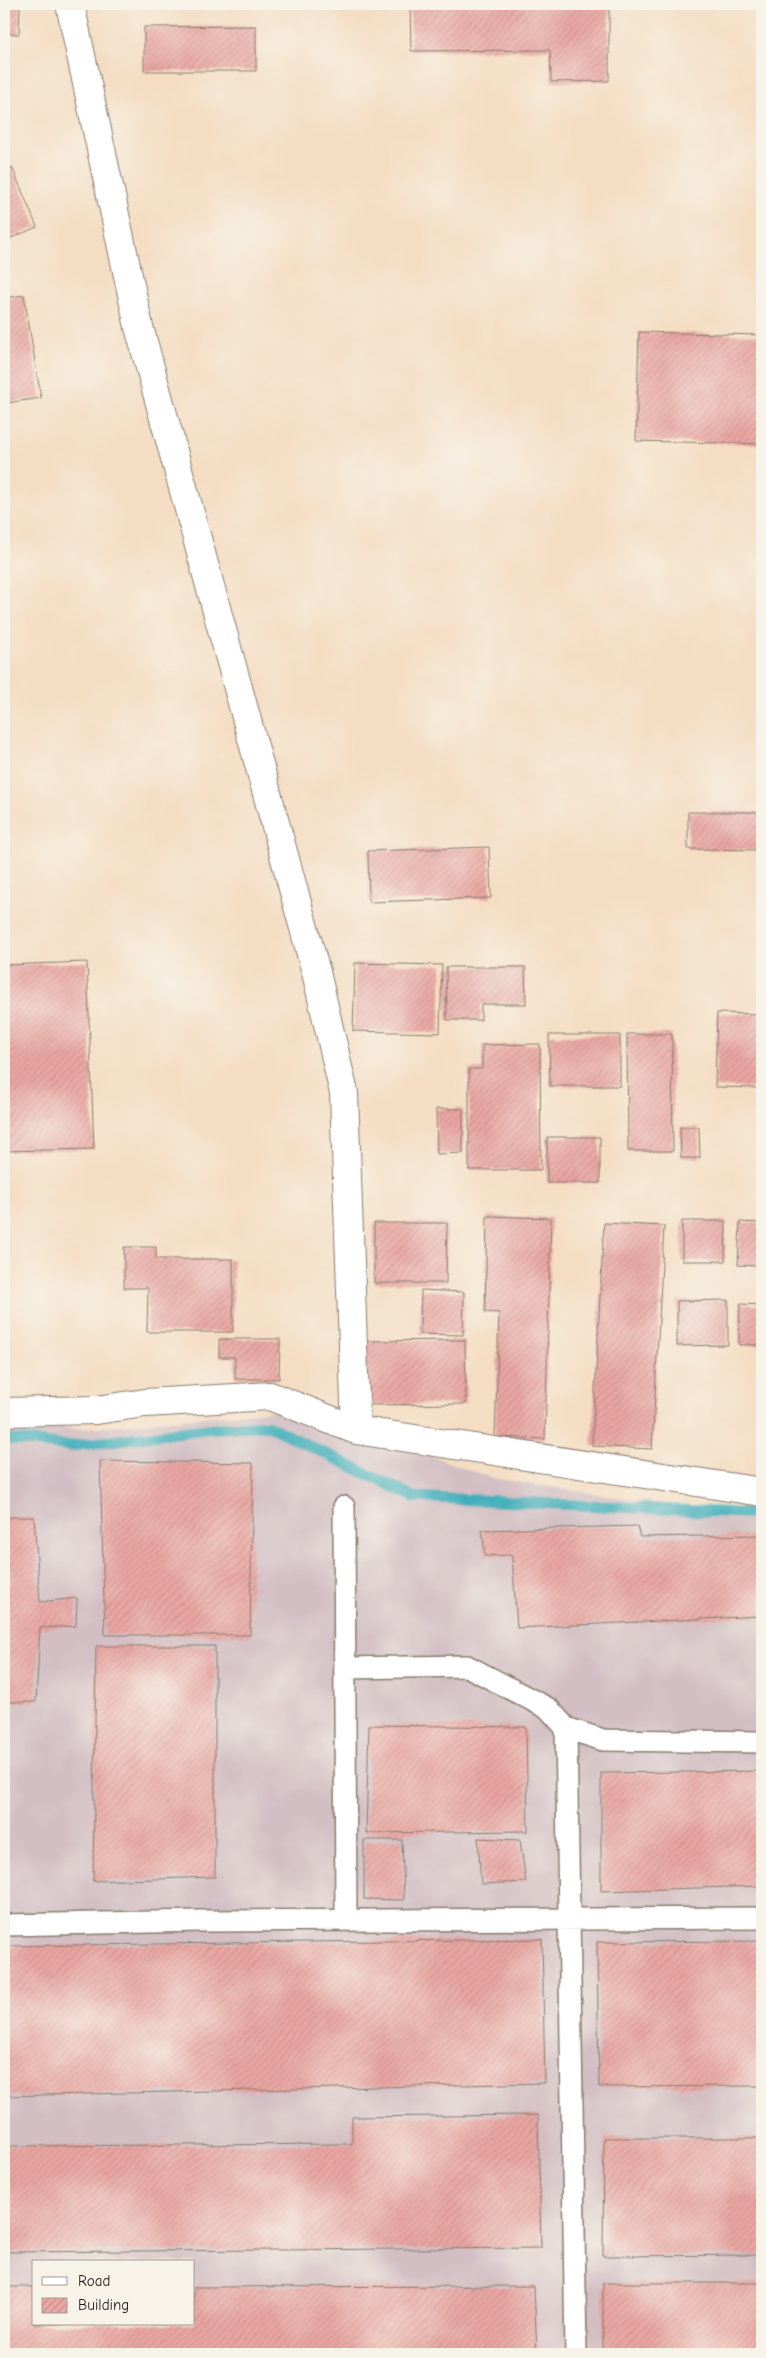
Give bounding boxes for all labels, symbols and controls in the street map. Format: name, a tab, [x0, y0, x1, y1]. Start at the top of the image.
legend	[32, 2260, 195, 2326]
text: Road	[78, 2272, 110, 2290]
text: Building	[78, 2296, 129, 2314]

